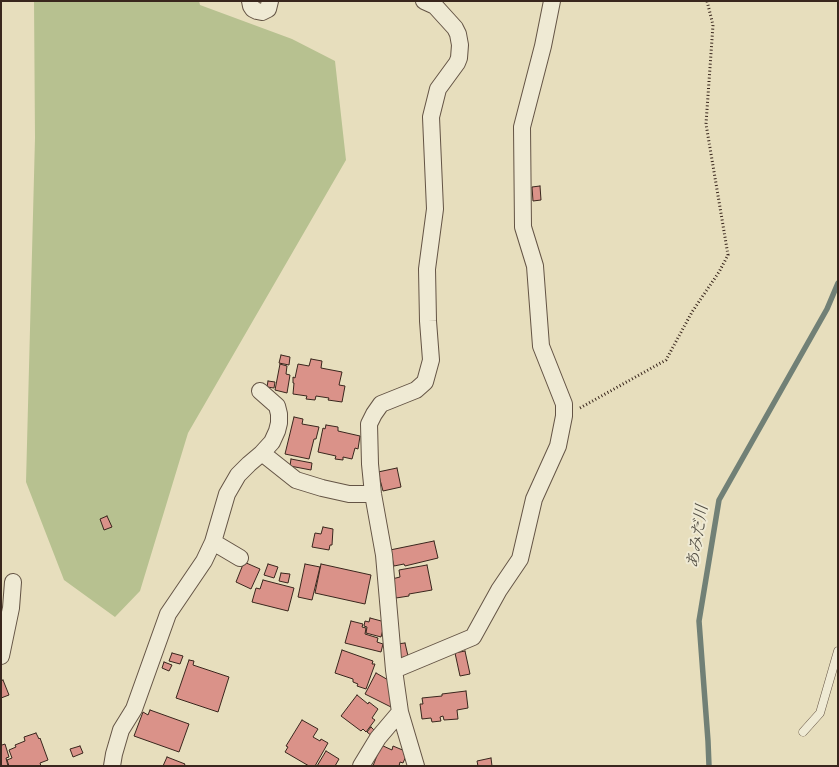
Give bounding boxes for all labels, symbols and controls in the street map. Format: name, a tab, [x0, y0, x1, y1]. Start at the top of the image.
water label: あみだ川	[685, 504, 713, 570]

